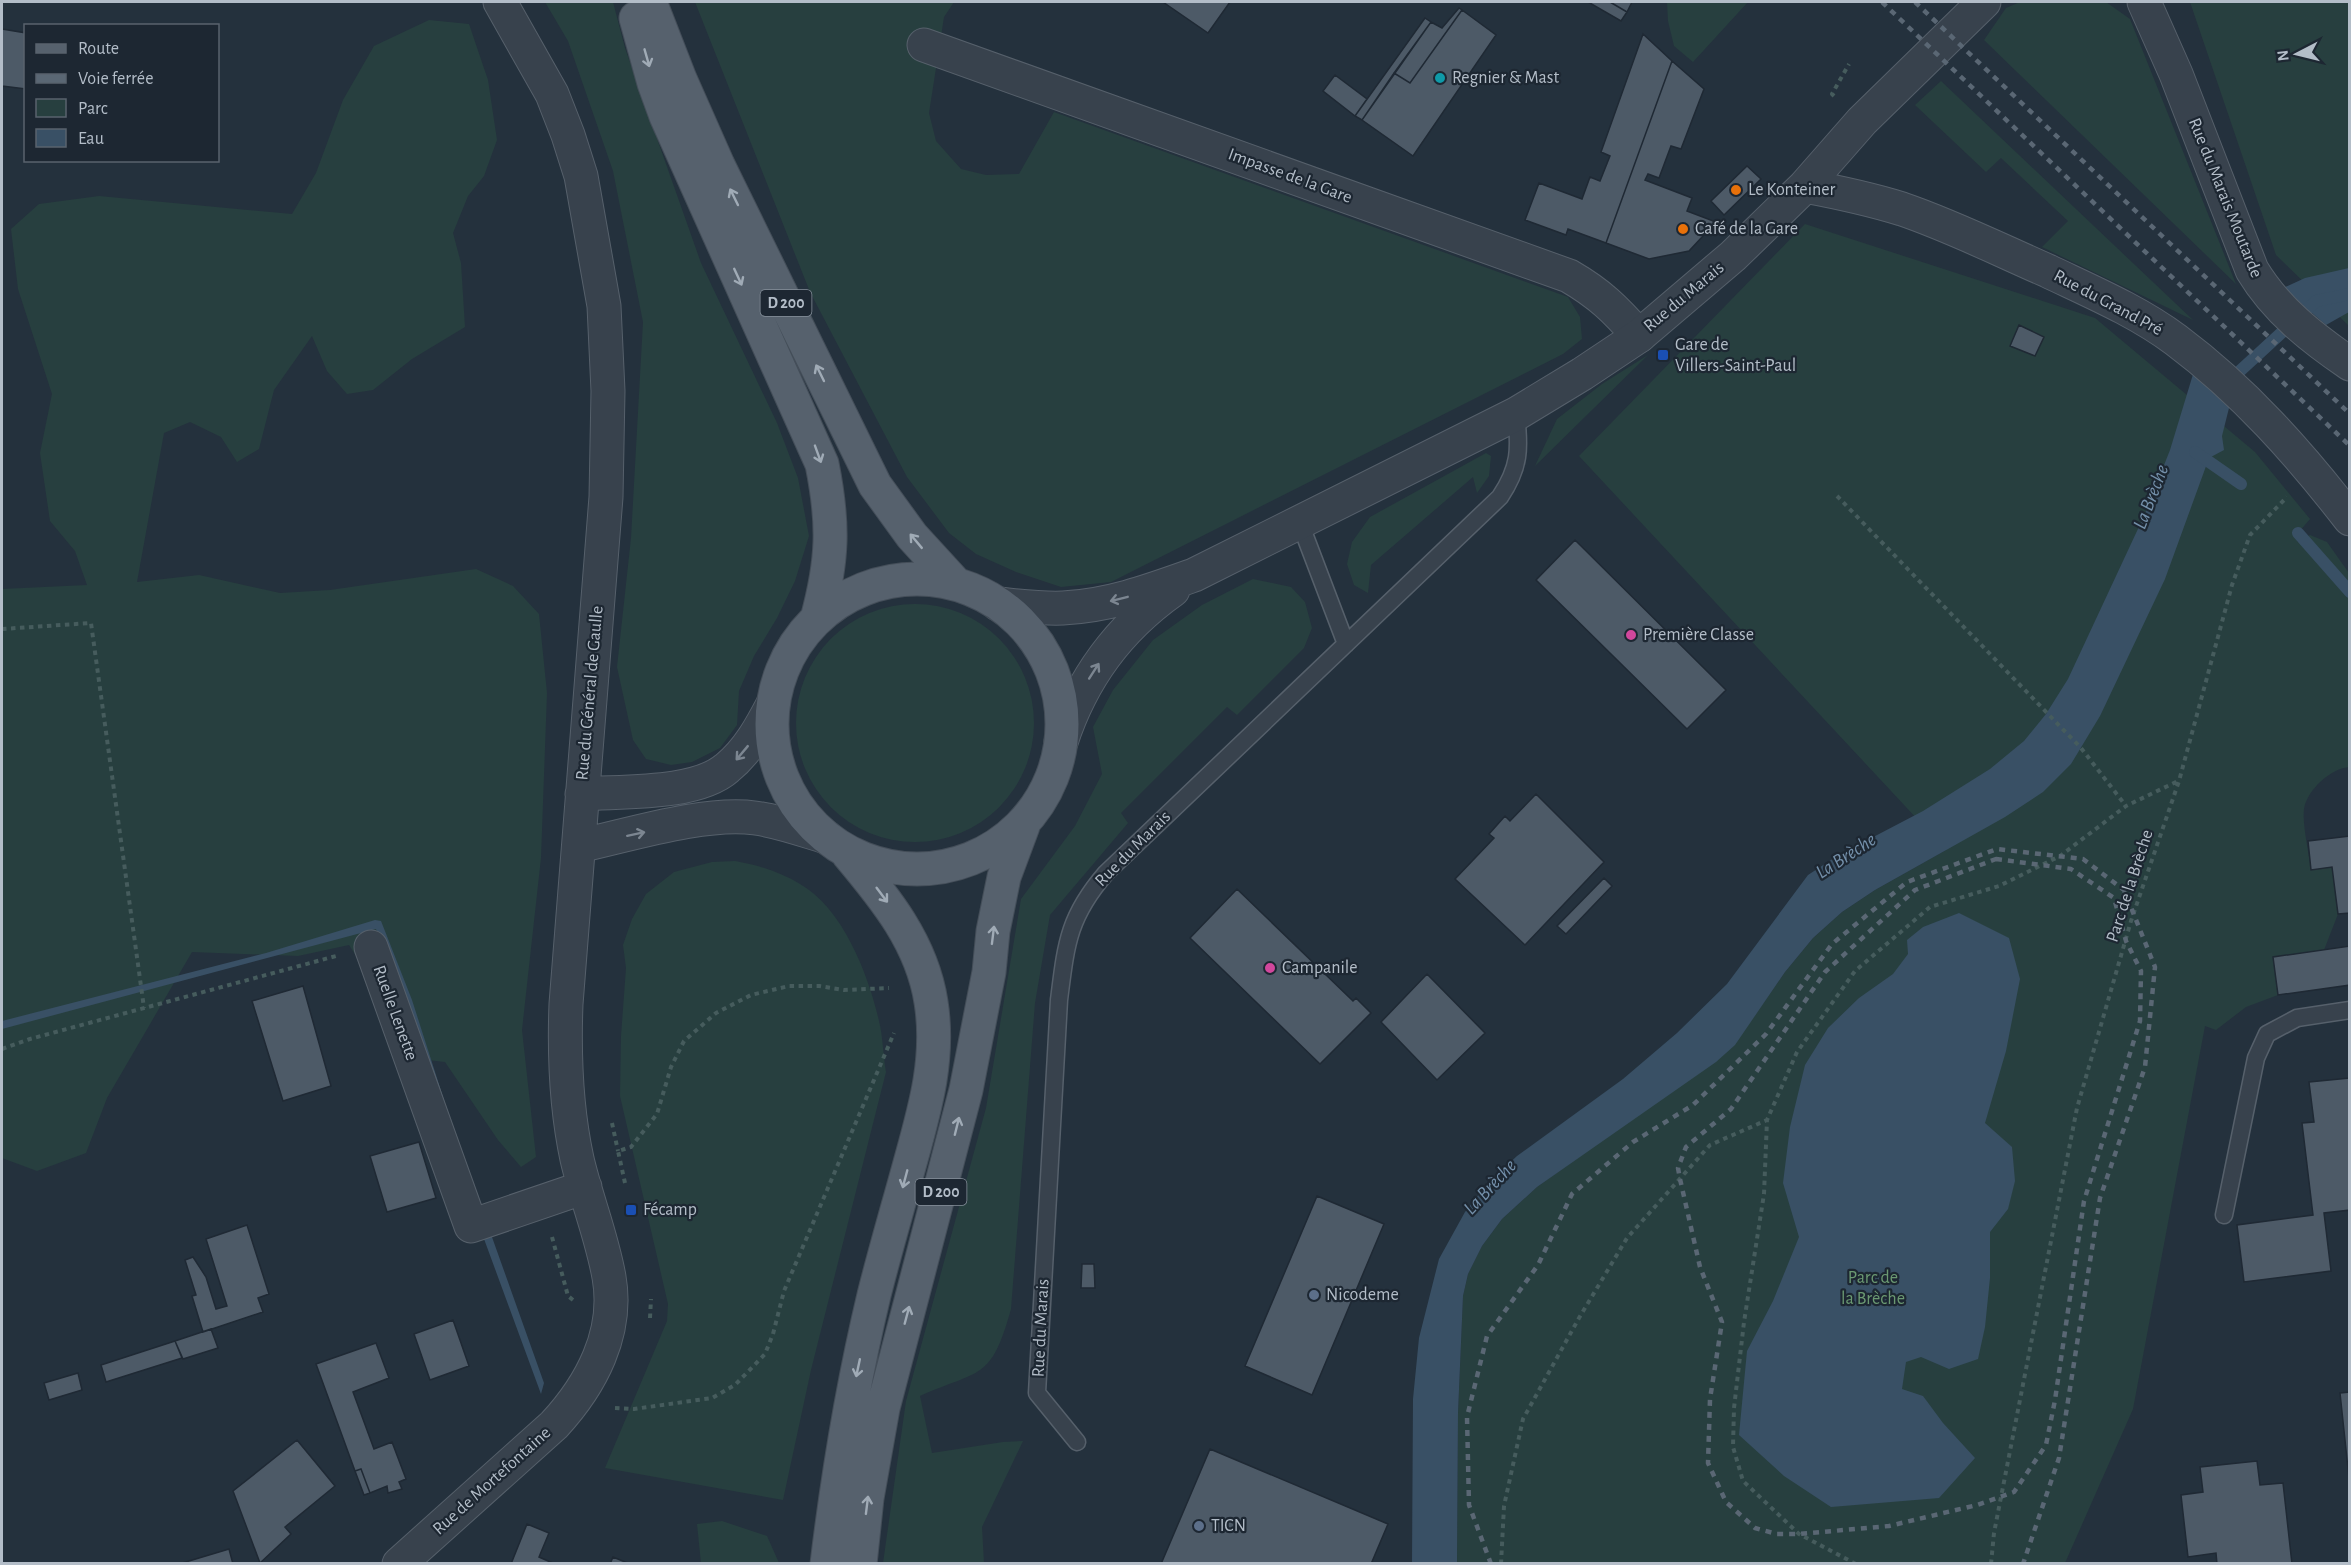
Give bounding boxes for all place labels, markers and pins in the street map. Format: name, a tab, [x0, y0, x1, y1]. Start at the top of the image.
place label: Regnier & Mast	[1452, 69, 1559, 87]
marker: Regnier & Mast	[1433, 71, 1447, 85]
place label: Le Konteiner	[1748, 181, 1836, 199]
marker: Le Konteiner	[1729, 183, 1743, 197]
place label: Café de la Gare	[1695, 220, 1798, 238]
marker: Café de la Gare	[1676, 222, 1690, 236]
place label: Gare de Villers-Saint-Paul	[1675, 336, 1796, 375]
marker: Gare de Villers-Saint-Paul	[1656, 348, 1670, 362]
place label: Première Classe	[1643, 626, 1754, 644]
marker: Première Classe	[1624, 628, 1638, 642]
place label: Campanile	[1282, 959, 1358, 977]
marker: Campanile	[1263, 961, 1277, 975]
place label: Fécamp	[643, 1201, 697, 1219]
marker: Fécamp	[624, 1203, 638, 1217]
place label: Nicodeme	[1326, 1286, 1399, 1304]
marker: Nicodeme	[1307, 1288, 1321, 1302]
place label: TICN	[1211, 1517, 1246, 1535]
marker: TICN	[1192, 1519, 1206, 1533]

